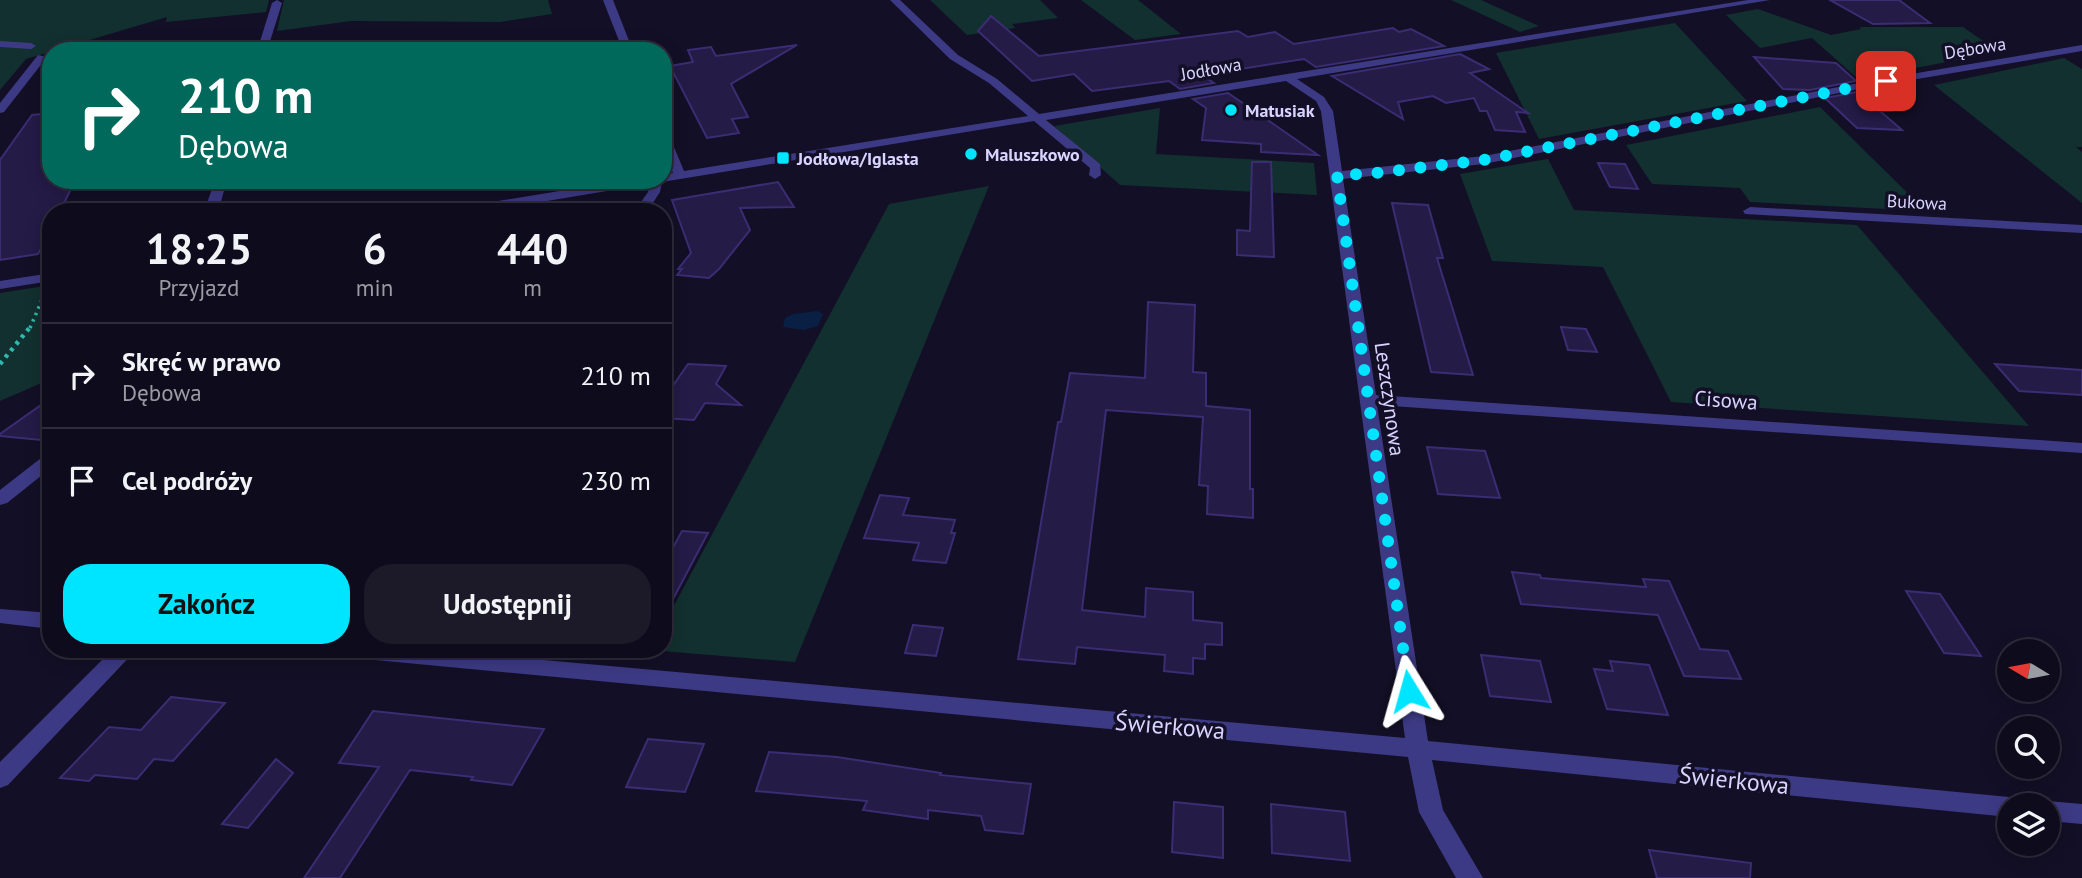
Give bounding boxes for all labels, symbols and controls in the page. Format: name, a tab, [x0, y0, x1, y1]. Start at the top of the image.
street label: Dębowa	[1942, 32, 2008, 64]
pin	[1856, 51, 1916, 111]
street label: Jodłowa	[1178, 52, 1243, 86]
icon: arrive	[1867, 62, 1905, 100]
text: 210 m	[178, 63, 313, 127]
icon: right	[63, 70, 154, 161]
place label: Matusiak	[1245, 99, 1315, 122]
marker: Matusiak	[1223, 102, 1239, 118]
text: Dębowa	[178, 125, 289, 167]
place label: Maluszkowo	[985, 143, 1080, 166]
marker: Maluszkowo	[963, 146, 979, 162]
place label: Jodłowa/Iglasta	[796, 147, 919, 170]
marker: Jodłowa/Iglasta	[775, 150, 791, 166]
street label: Bukowa	[1886, 189, 1948, 215]
text: 18:25	[146, 221, 252, 276]
text: 6	[363, 221, 386, 276]
text: 440	[497, 221, 568, 276]
text: Przyjazd	[158, 273, 239, 302]
text: min	[356, 273, 393, 302]
text: m	[523, 273, 542, 302]
street label: Leszczynowa	[1369, 340, 1411, 458]
text: Skręć w prawo	[122, 345, 281, 378]
icon: right	[63, 357, 101, 395]
text: 210 m	[580, 359, 651, 392]
text: Dębowa	[122, 378, 202, 407]
street label: Cisowa	[1693, 384, 1759, 416]
icon: arrive	[63, 462, 101, 500]
text: Cel podróży	[122, 464, 252, 497]
text: 230 m	[580, 464, 651, 497]
button: Zakończ	[63, 564, 350, 644]
button: Udostępnij	[364, 564, 651, 644]
north arrow	[1997, 639, 2060, 702]
map controls	[1997, 639, 2060, 856]
position arrow	[1372, 654, 1446, 728]
street label: Świerkowa	[1114, 706, 1226, 746]
button: search	[1997, 716, 2060, 779]
street label: Świerkowa	[1677, 759, 1791, 801]
button: layers	[1997, 793, 2060, 856]

